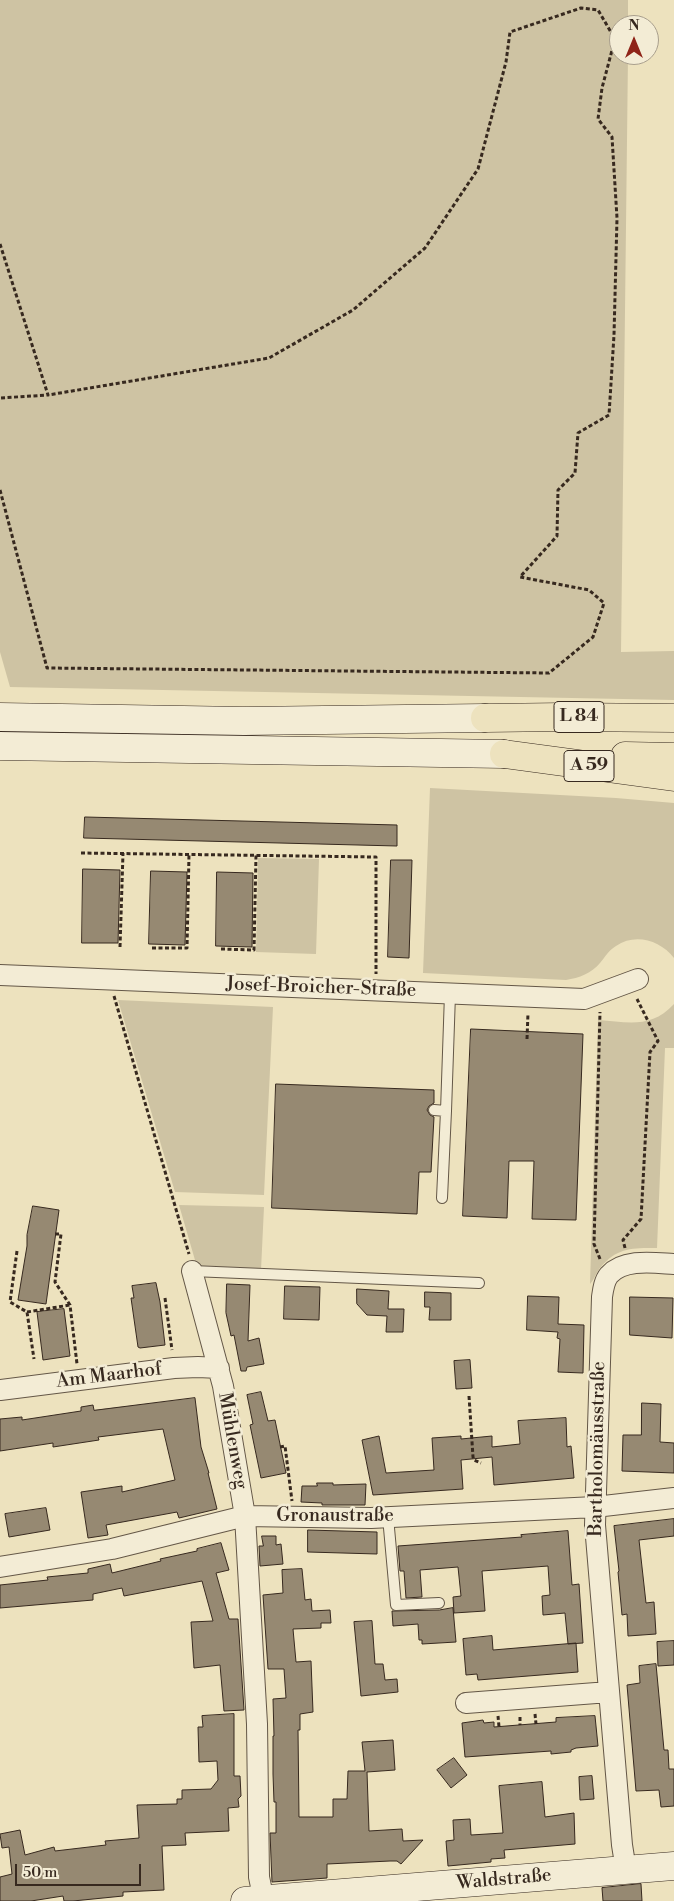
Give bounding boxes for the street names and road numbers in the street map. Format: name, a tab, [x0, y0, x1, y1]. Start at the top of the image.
road number: L 84	[554, 702, 604, 732]
road number: A 59	[564, 750, 614, 781]
street label: Josef-Broicher-Straße	[225, 973, 417, 1003]
street label: Am Maarhof	[55, 1358, 163, 1394]
street label: Bartholomäusstraße	[585, 1361, 611, 1537]
street label: Mühlenweg	[212, 1391, 252, 1491]
street label: Gronaustraße	[276, 1505, 394, 1527]
street label: Waldstraße	[456, 1864, 552, 1896]

